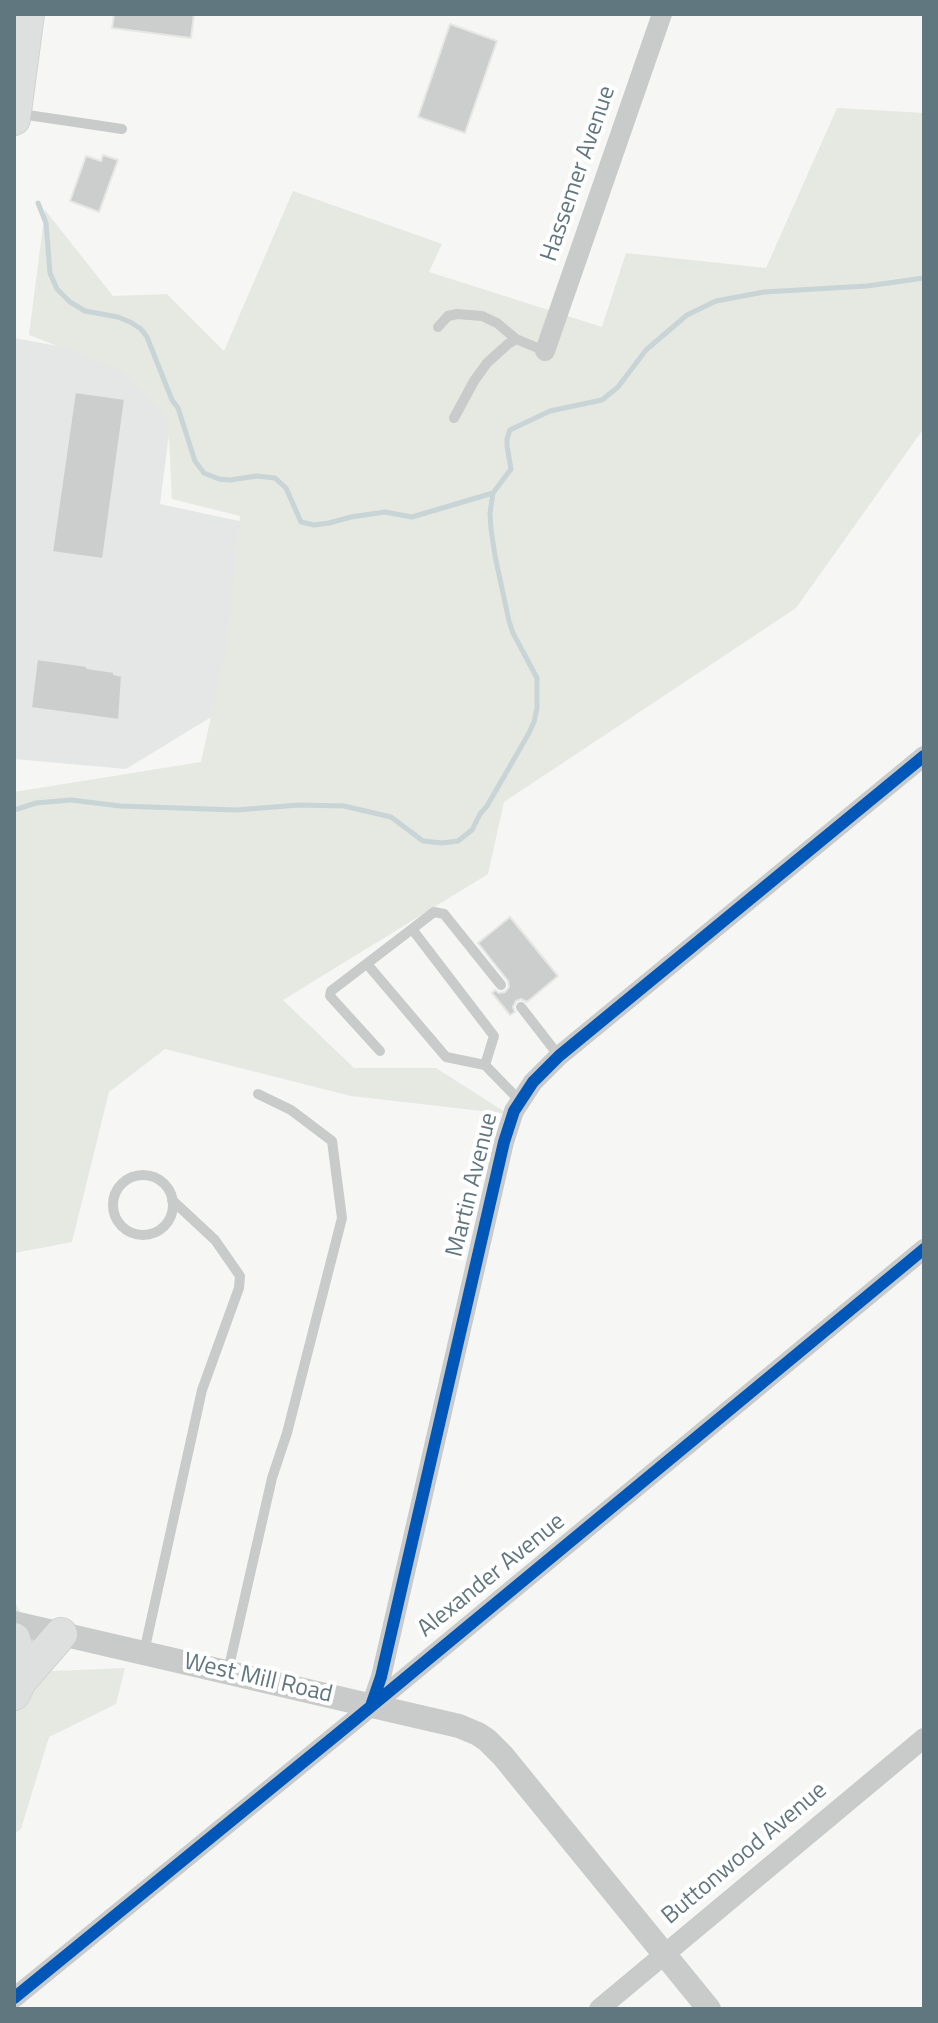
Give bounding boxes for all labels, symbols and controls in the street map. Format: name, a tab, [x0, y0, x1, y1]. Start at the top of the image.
street label: Hassemer Avenue	[536, 83, 622, 265]
street label: Martin Avenue	[441, 1110, 505, 1260]
street label: Alexander Avenue	[413, 1508, 571, 1644]
street label: West Mill Road	[181, 1648, 335, 1710]
street label: Buttonwood Avenue	[657, 1777, 833, 1931]

